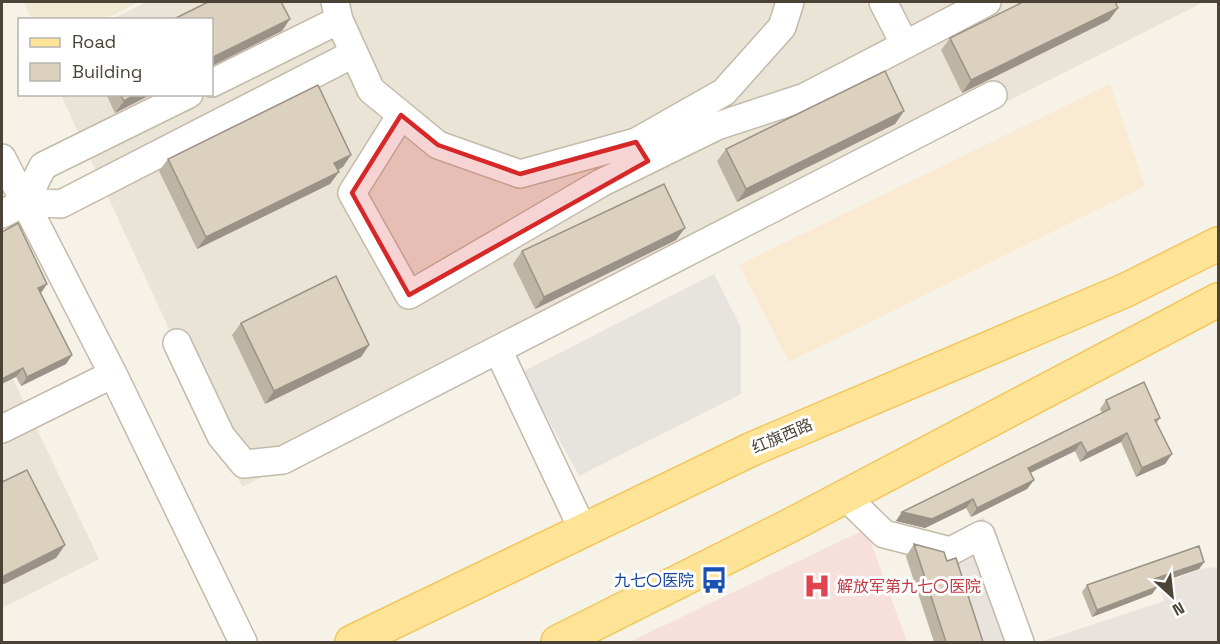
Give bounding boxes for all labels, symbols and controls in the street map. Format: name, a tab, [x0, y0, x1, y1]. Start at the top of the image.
legend	[18, 18, 213, 96]
text: Road	[72, 30, 116, 53]
text: Building	[72, 60, 142, 83]
street label: 红旗西路	[748, 414, 816, 458]
bus stop icon: 九七〇医院	[699, 565, 729, 595]
north arrow	[1142, 566, 1202, 626]
place label: 九七〇医院	[614, 570, 694, 591]
hospital icon: 解放军第九七〇医院	[802, 571, 832, 601]
place label: 解放军第九七〇医院	[837, 576, 981, 597]
text: N	[1169, 597, 1188, 621]

